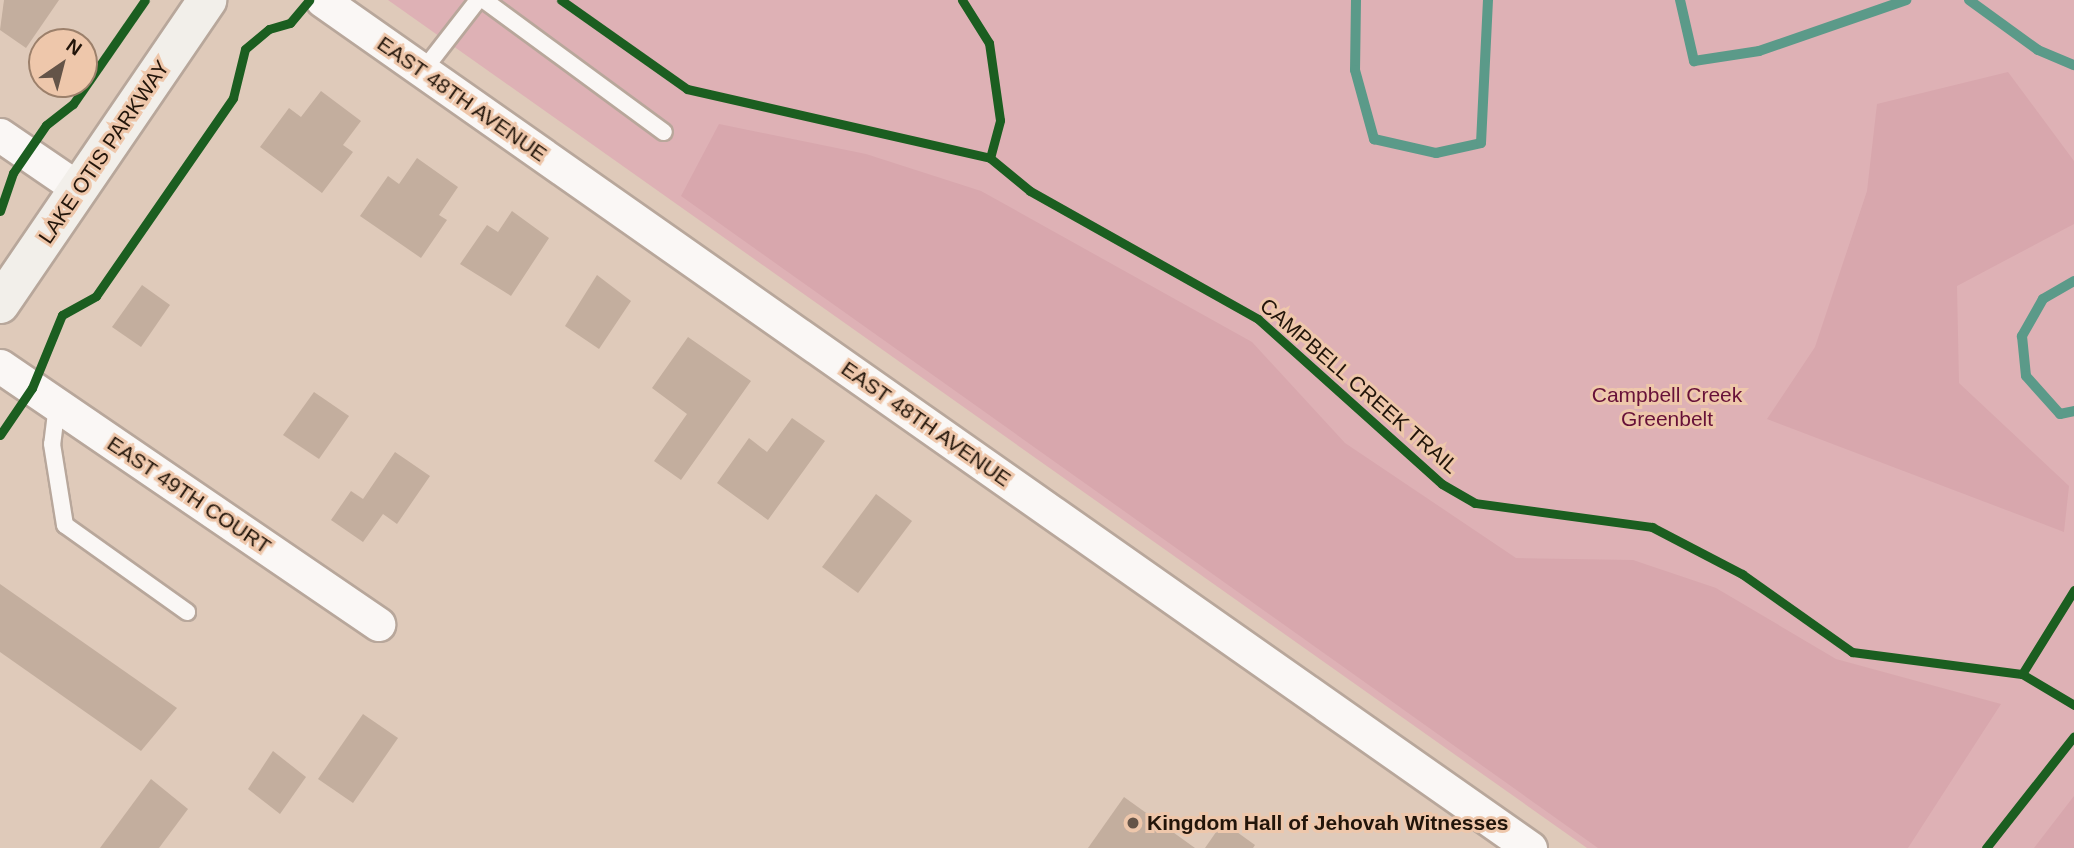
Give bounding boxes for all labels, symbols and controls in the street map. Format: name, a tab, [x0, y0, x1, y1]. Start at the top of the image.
north arrow	[28, 28, 98, 98]
street label: EAST 48TH AVENUE	[372, 31, 552, 167]
text: N	[63, 34, 86, 60]
street label: LAKE OTIS PARKWAY	[33, 56, 175, 248]
street label: CAMPBELL CREEK TRAIL	[1254, 293, 1464, 479]
street label: EAST 48TH AVENUE	[836, 356, 1016, 492]
park label: Campbell Creek Greenbelt	[1592, 382, 1742, 432]
street label: EAST 49TH COURT	[102, 431, 276, 559]
place label: Kingdom Hall of Jehovah Witnesses	[1147, 810, 1509, 836]
marker: Kingdom Hall of Jehovah Witnesses	[1125, 815, 1141, 831]

